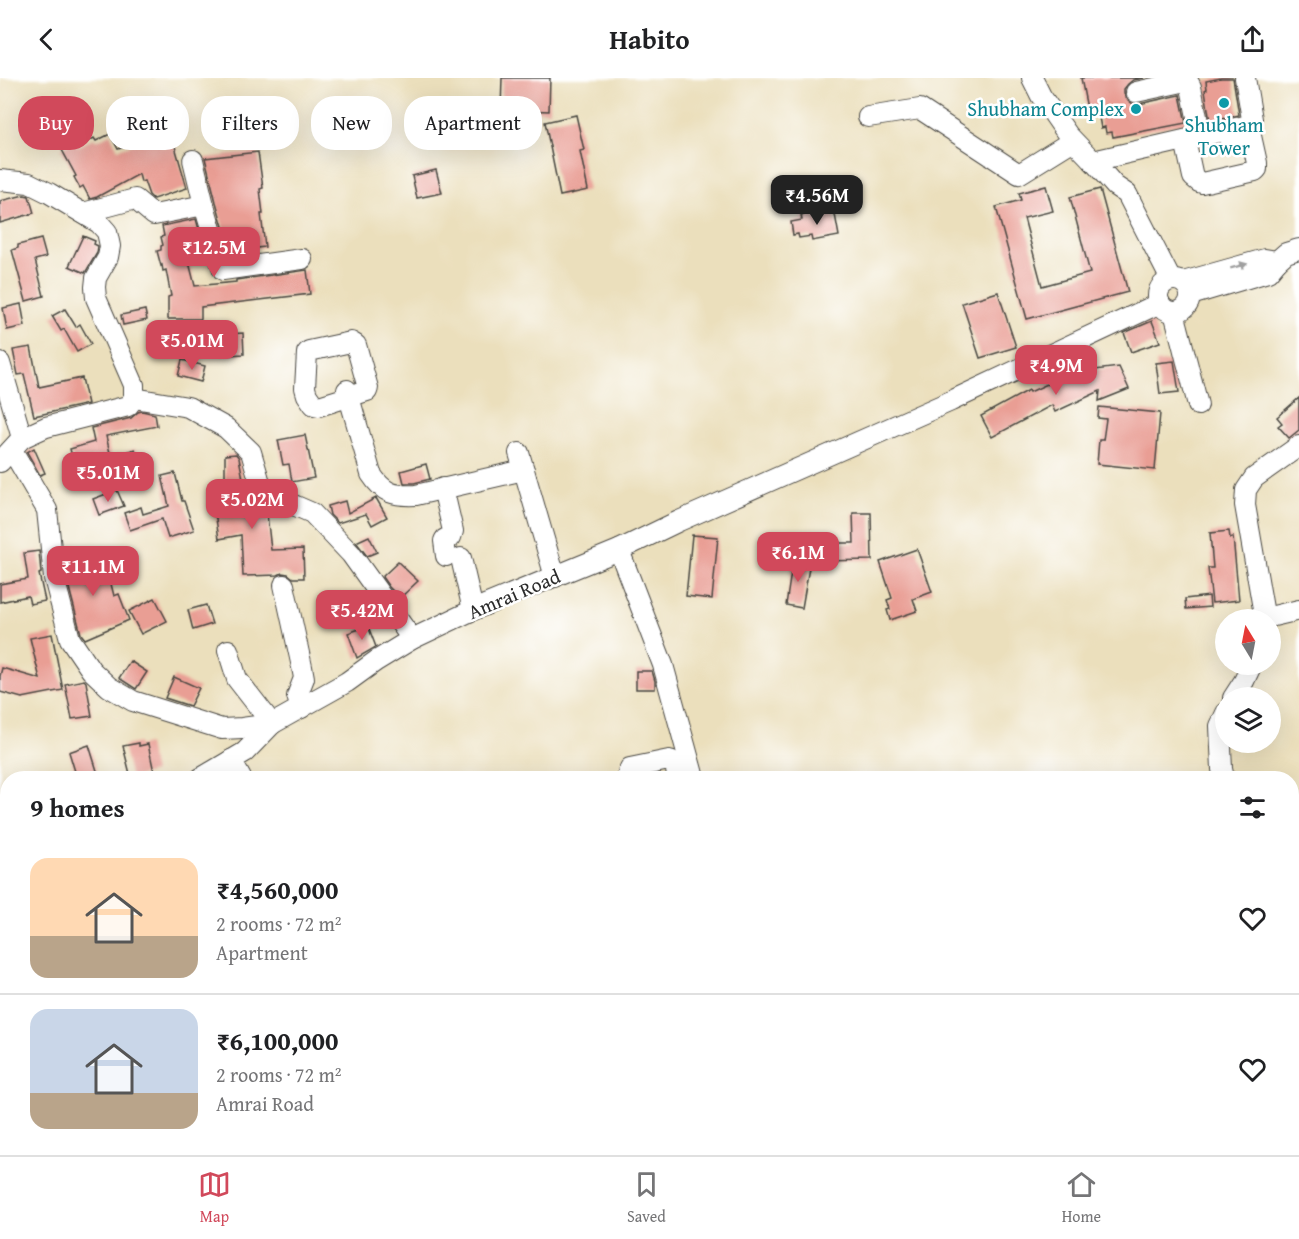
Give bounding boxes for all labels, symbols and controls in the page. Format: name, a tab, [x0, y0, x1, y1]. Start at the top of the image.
text: Habito	[609, 19, 690, 59]
icon: back	[30, 23, 63, 56]
icon: share	[1236, 23, 1269, 56]
place label: Shubham Complex	[967, 94, 1125, 123]
chip: Buy	[18, 96, 94, 150]
chip: Rent	[106, 96, 189, 150]
chip: Filters	[201, 96, 299, 150]
chip: New	[311, 96, 392, 150]
chip: Apartment	[404, 96, 542, 150]
marker: Shubham Tower	[1217, 96, 1231, 110]
marker: Shubham Complex	[1129, 102, 1143, 116]
place label: Shubham Tower	[1184, 110, 1264, 162]
pin: ₹4.56M	[768, 175, 866, 226]
text: ₹4.56M	[785, 180, 849, 209]
pin: ₹12.5M	[165, 227, 263, 278]
text: ₹12.5M	[182, 232, 246, 261]
one-way arrow	[1231, 261, 1249, 270]
pin: ₹5.01M	[143, 320, 241, 371]
text: ₹5.01M	[160, 325, 224, 354]
pin: ₹4.9M	[1014, 345, 1098, 396]
text: ₹4.9M	[1029, 350, 1083, 379]
pin: ₹5.01M	[59, 452, 157, 503]
text: ₹5.01M	[76, 457, 140, 486]
pin: ₹5.02M	[203, 479, 301, 530]
text: ₹5.02M	[220, 484, 284, 513]
pin: ₹6.1M	[756, 532, 840, 583]
text: ₹6.1M	[771, 537, 825, 566]
pin: ₹11.1M	[44, 546, 142, 597]
text: ₹11.1M	[61, 551, 125, 580]
street label: Amrai Road	[463, 561, 565, 626]
pin: ₹5.42M	[313, 590, 411, 641]
text: ₹5.42M	[330, 595, 394, 624]
north arrow	[1215, 609, 1281, 675]
map controls	[1215, 609, 1281, 753]
button: layers	[1215, 687, 1281, 753]
text: 9 homes	[30, 788, 125, 827]
icon: filters	[1236, 791, 1269, 824]
text: ₹4,560,000	[216, 870, 338, 909]
icon: home	[78, 882, 150, 954]
icon: heart	[1236, 902, 1269, 935]
text: 2 rooms · 72 m²	[216, 909, 342, 938]
text: Apartment	[216, 938, 308, 967]
text: ₹6,100,000	[216, 1021, 338, 1060]
icon: home	[78, 1033, 150, 1105]
icon: heart	[1236, 1053, 1269, 1086]
text: 2 rooms · 72 m²	[216, 1060, 342, 1089]
text: Amrai Road	[216, 1089, 314, 1118]
tab: Map	[198, 1168, 231, 1228]
tab: Saved	[627, 1168, 666, 1228]
tab: Home	[1062, 1168, 1101, 1228]

